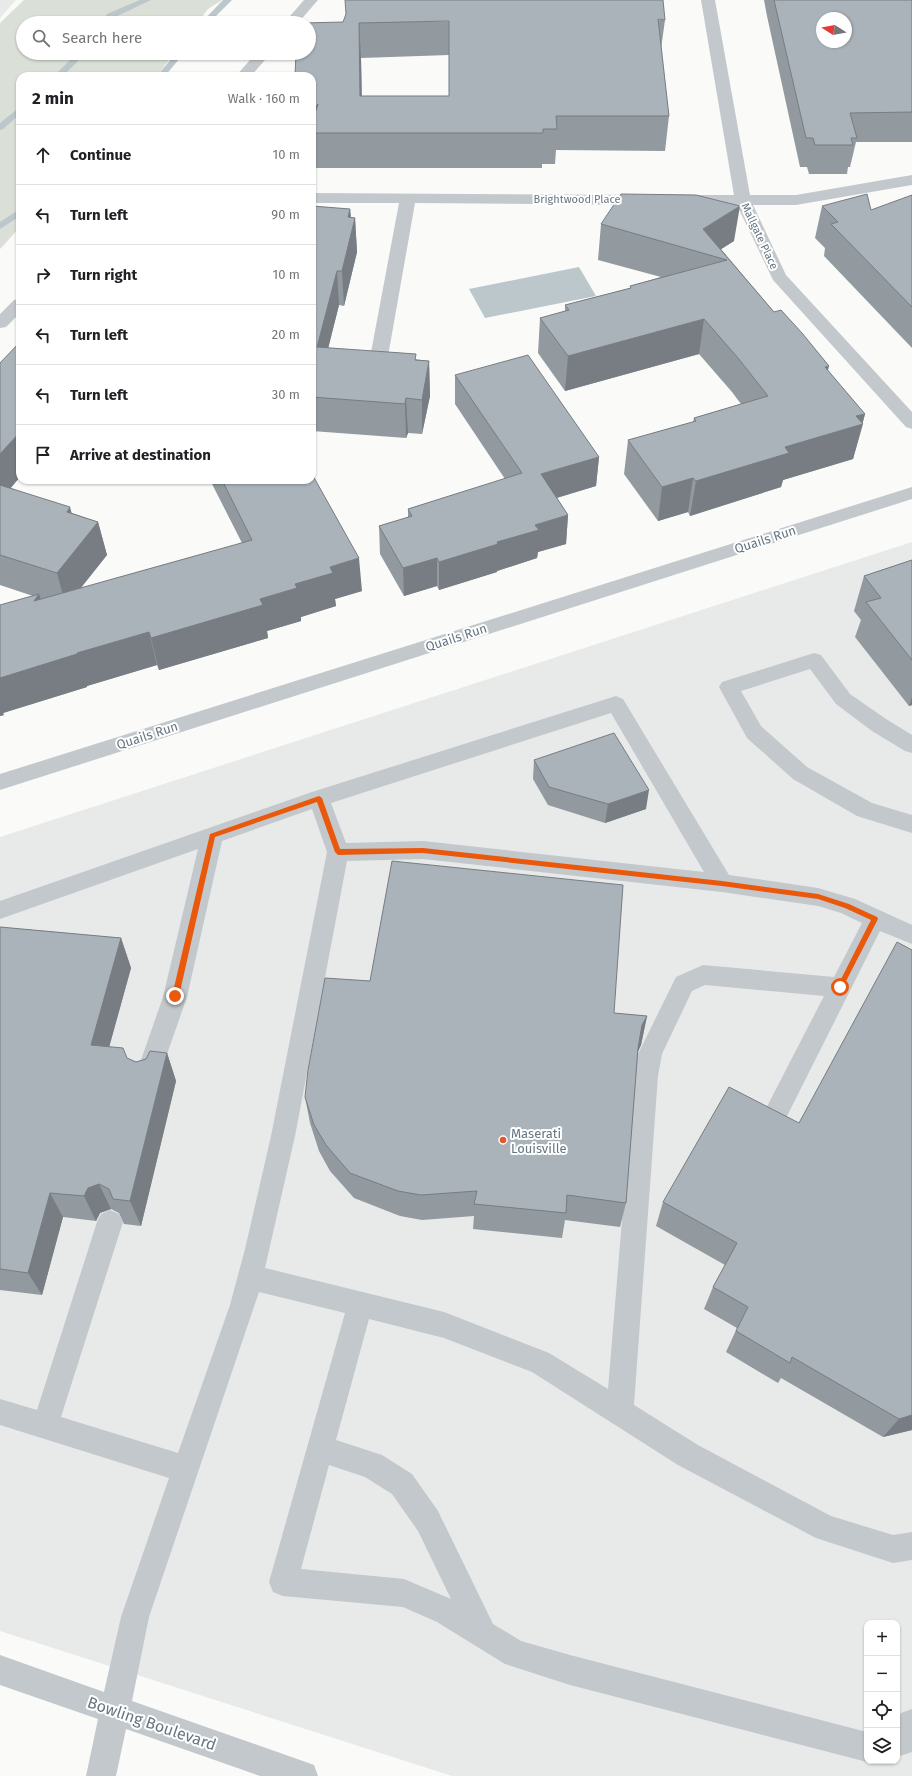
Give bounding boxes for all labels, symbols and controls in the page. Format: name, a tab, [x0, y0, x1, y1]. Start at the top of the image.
north arrow	[816, 12, 852, 48]
search box	[16, 16, 316, 60]
icon: search	[30, 27, 52, 49]
text: Search here	[62, 29, 142, 47]
text: 2 min	[32, 88, 74, 109]
text: Walk · 160 m	[228, 91, 300, 106]
icon: ahead	[32, 144, 54, 166]
text: Continue	[70, 146, 131, 164]
text: 10 m	[273, 147, 300, 162]
street label: Brightwood Place	[534, 193, 620, 206]
street label: Mallgate Place	[739, 201, 781, 271]
icon: left	[32, 204, 54, 226]
text: Turn left	[70, 206, 128, 224]
text: 90 m	[271, 207, 300, 222]
icon: right	[32, 264, 54, 286]
text: Turn right	[70, 266, 137, 284]
text: 10 m	[273, 267, 300, 282]
icon: left	[32, 324, 54, 346]
text: Turn left	[70, 326, 128, 344]
text: 20 m	[272, 327, 300, 342]
icon: left	[32, 384, 54, 406]
text: Turn left	[70, 386, 128, 404]
text: 30 m	[272, 387, 300, 402]
icon: arrive	[32, 444, 54, 466]
text: Arrive at destination	[70, 446, 211, 464]
street label: Quails Run	[733, 523, 798, 556]
street label: Quails Run	[424, 621, 489, 654]
street label: Quails Run	[115, 719, 180, 752]
route start	[831, 978, 849, 996]
route end	[166, 987, 184, 1005]
place label: Maserati Louisville	[511, 1126, 567, 1156]
marker: Maserati Louisville	[498, 1135, 508, 1145]
map controls	[864, 1620, 900, 1764]
button: +	[864, 1620, 900, 1656]
button: −	[864, 1656, 900, 1692]
button: locate	[864, 1692, 900, 1728]
street label: Bowling Boulevard	[85, 1693, 219, 1754]
button: layers	[864, 1728, 900, 1764]

